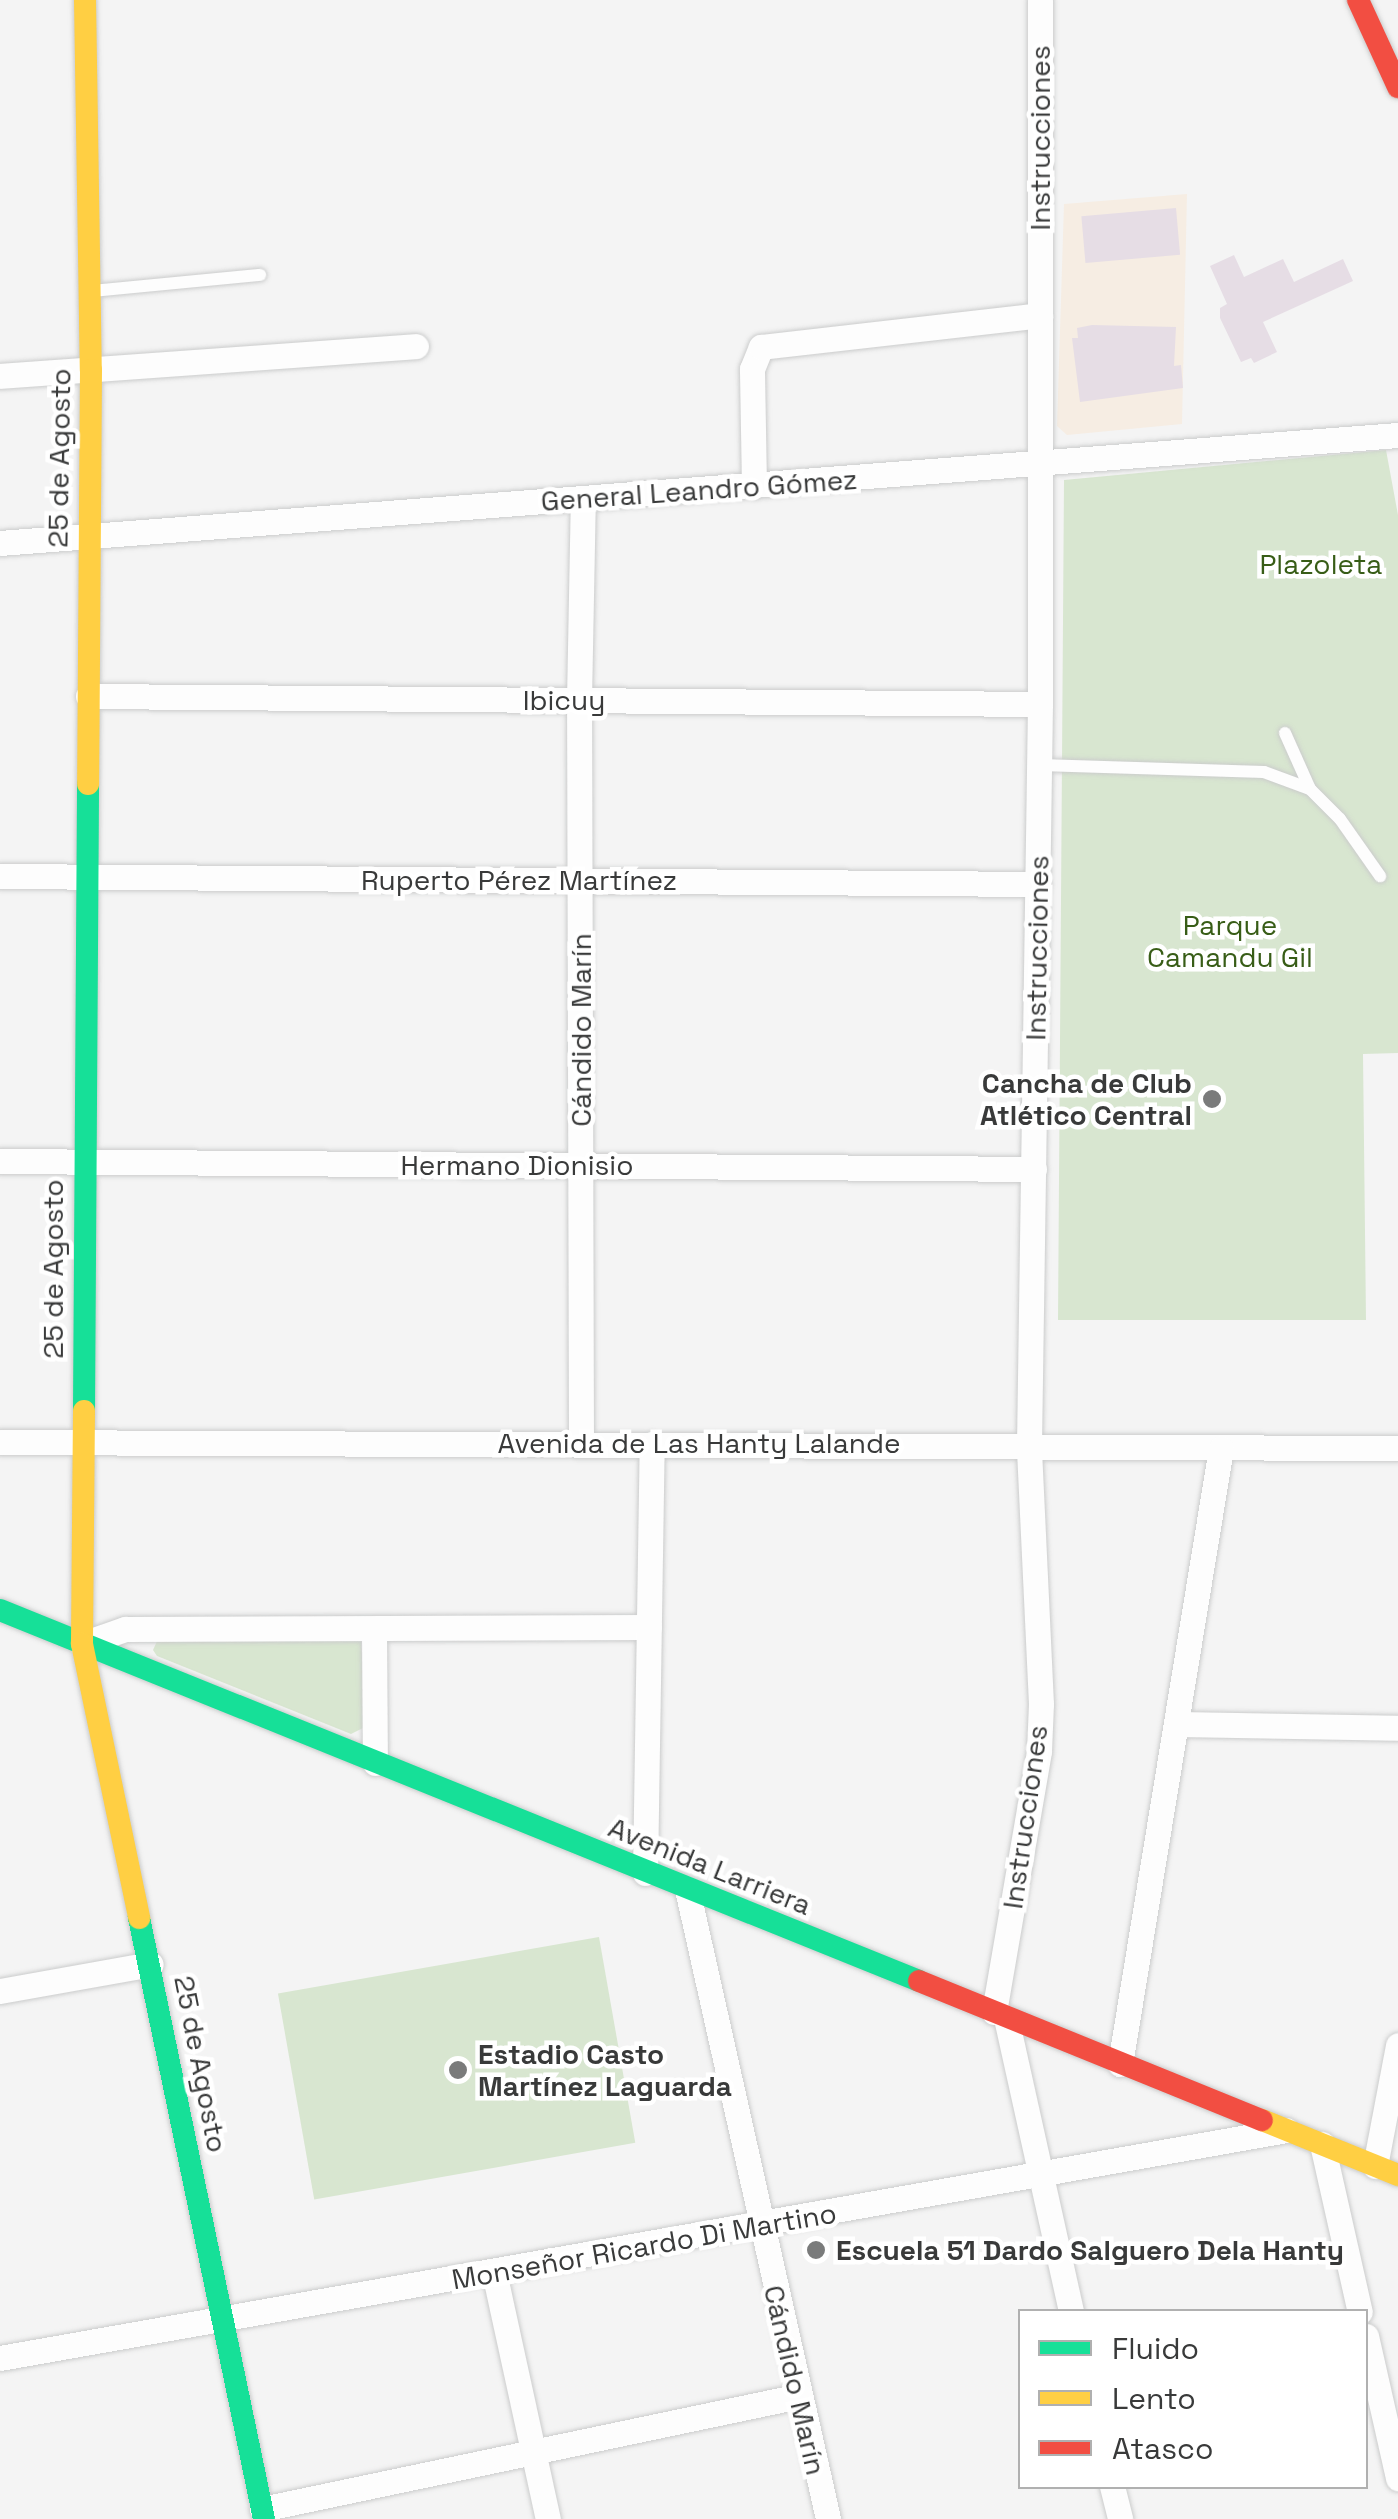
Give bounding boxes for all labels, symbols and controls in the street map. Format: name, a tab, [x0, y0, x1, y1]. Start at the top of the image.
street label: Instrucciones	[1023, 45, 1057, 231]
street label: 25 de Agosto	[41, 368, 77, 548]
street label: General Leandro Gómez	[540, 462, 858, 518]
park label: Plazoleta	[1260, 547, 1382, 581]
street label: Ibicuy	[523, 683, 605, 717]
street label: Instrucciones	[1019, 855, 1055, 1041]
street label: Ruperto Pérez Martínez	[361, 863, 677, 897]
park label: Parque Camandu Gil	[1147, 908, 1313, 974]
street label: Cándido Marín	[564, 933, 598, 1127]
place label: Cancha de Club Atlético Central	[980, 1066, 1192, 1132]
marker: Cancha de Club Atlético Central	[1201, 1088, 1223, 1110]
street label: Hermano Dionisio	[400, 1148, 634, 1182]
street label: 25 de Agosto	[36, 1179, 70, 1359]
street label: Avenida de Las Hanty Lalande	[497, 1426, 901, 1460]
street label: Instrucciones	[995, 1723, 1055, 1911]
street label: Avenida Larriera	[604, 1810, 816, 1922]
street label: 25 de Agosto	[167, 1973, 235, 2155]
place label: Estadio Casto Martínez Laguarda	[478, 2037, 732, 2103]
marker: Estadio Casto Martínez Laguarda	[447, 2059, 469, 2081]
street label: Monseñor Ricardo Di Martino	[449, 2196, 839, 2296]
place label: Escuela 51 Dardo Salguero Dela Hanty	[836, 2233, 1344, 2267]
marker: Escuela 51 Dardo Salguero Dela Hanty	[805, 2239, 827, 2261]
street label: Cándido Marín	[757, 2282, 833, 2478]
legend	[1018, 2309, 1368, 2489]
text: Fluido	[1112, 2329, 1199, 2368]
text: Lento	[1112, 2379, 1196, 2418]
text: Atasco	[1112, 2429, 1213, 2468]

